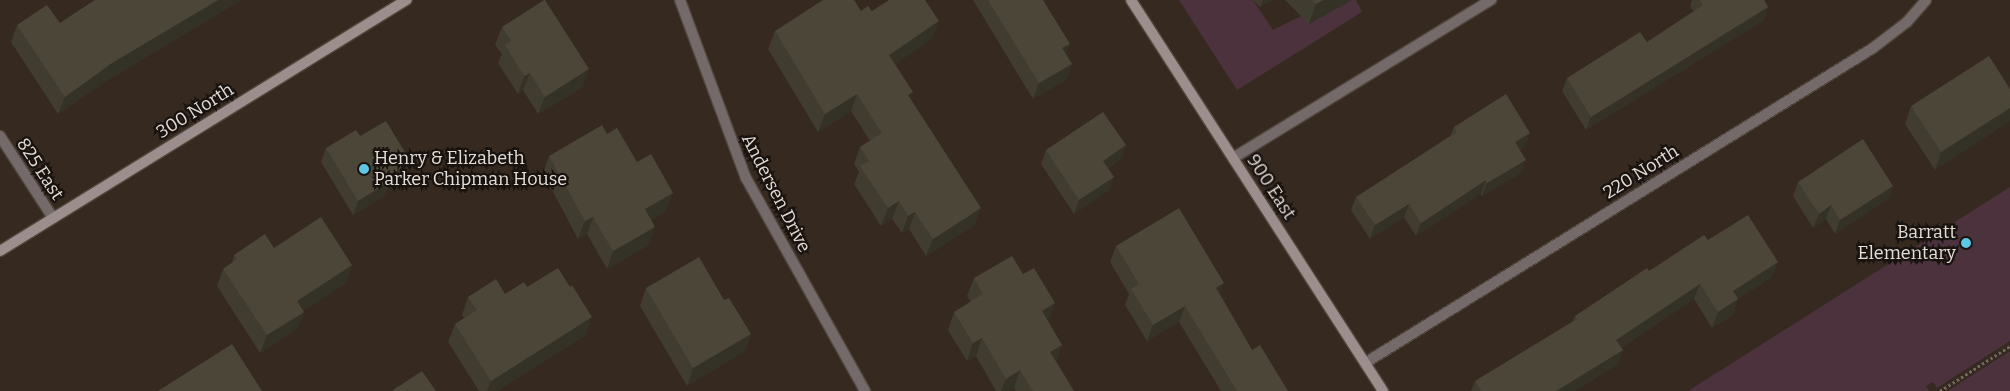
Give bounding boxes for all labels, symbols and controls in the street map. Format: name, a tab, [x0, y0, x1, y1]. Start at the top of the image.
street label: 300 North	[153, 79, 237, 143]
street label: Andersen Drive	[737, 130, 815, 256]
street label: 825 East	[12, 134, 68, 204]
street label: 220 North	[1599, 140, 1683, 204]
place label: Henry & Elizabeth Parker Chipman House	[374, 148, 567, 190]
street label: 900 East	[1242, 150, 1300, 224]
marker: Henry & Elizabeth Parker Chipman House	[358, 163, 370, 175]
place label: Barratt Elementary	[1857, 222, 1956, 264]
marker: Barratt Elementary	[1960, 237, 1972, 249]

